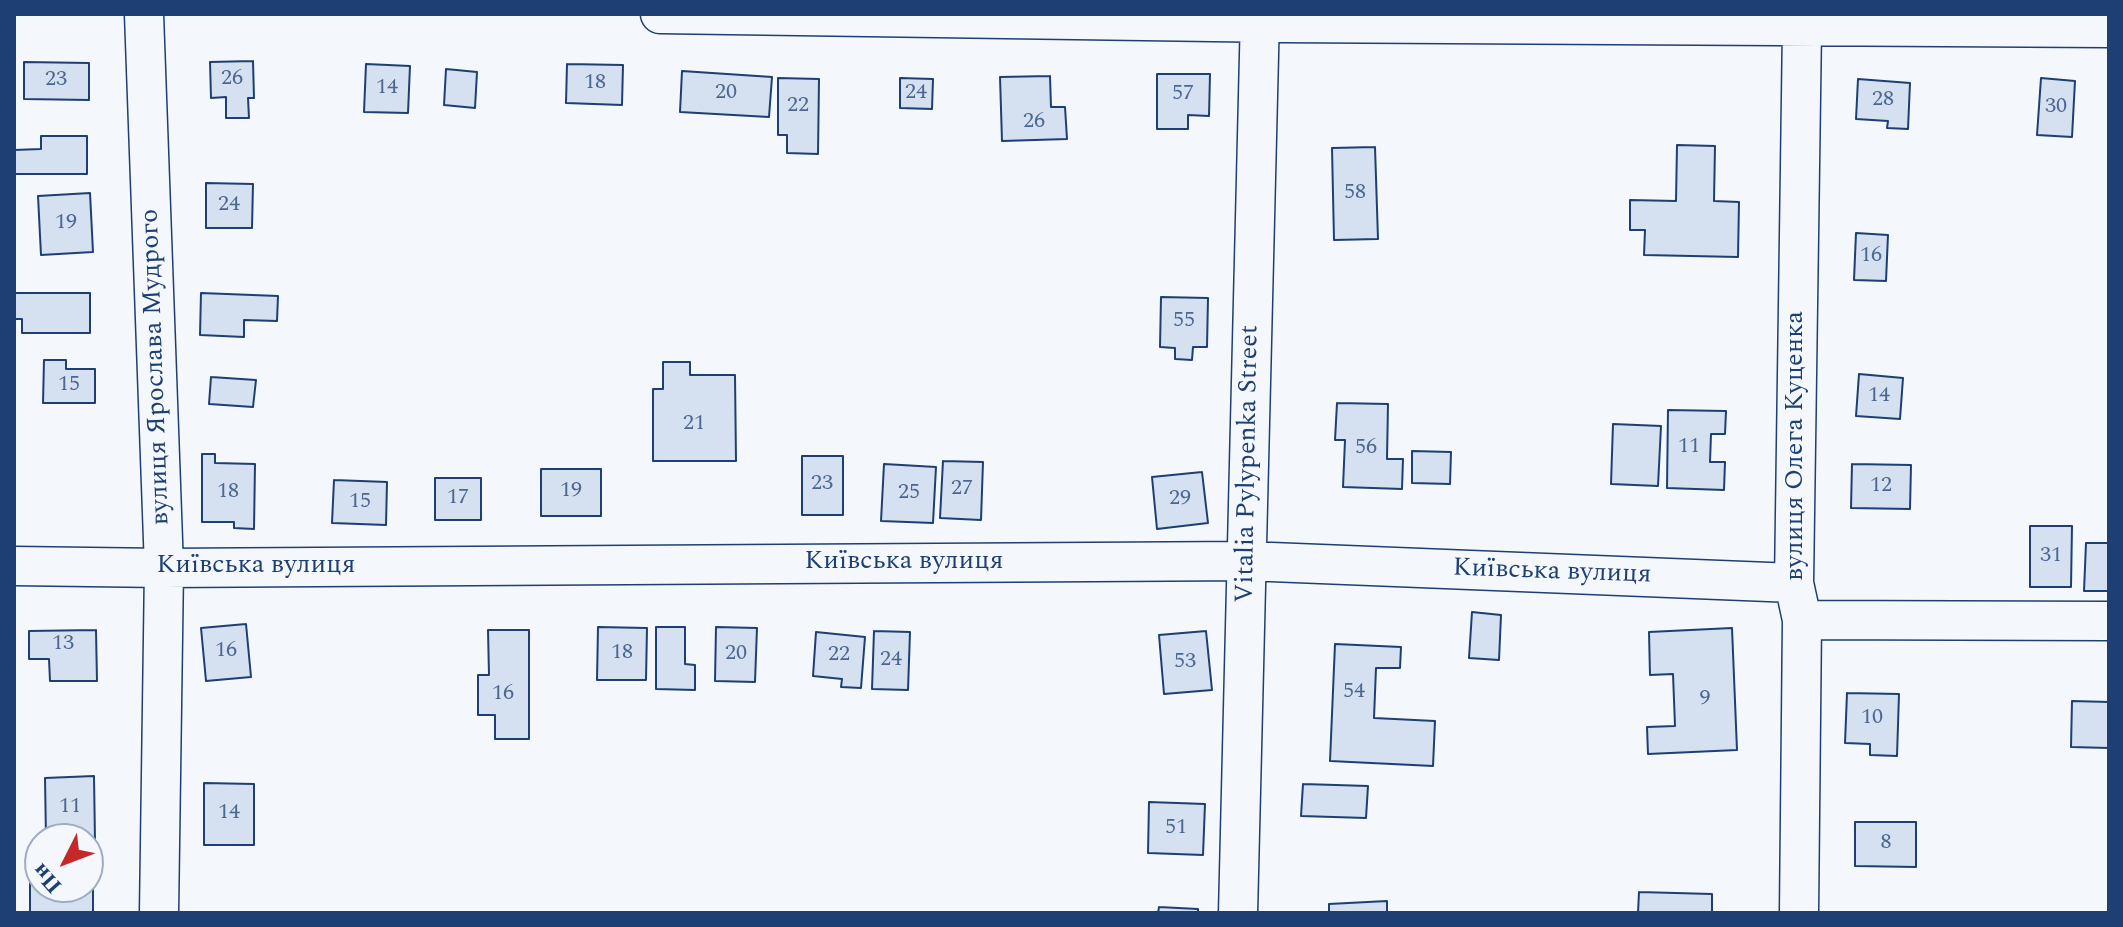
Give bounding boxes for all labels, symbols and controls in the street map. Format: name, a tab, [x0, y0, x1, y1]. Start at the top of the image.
house number: 26	[221, 67, 243, 93]
house number: 23	[45, 68, 67, 94]
house number: 18	[584, 71, 606, 97]
house number: 14	[376, 76, 398, 102]
house number: 20	[715, 81, 737, 107]
house number: 24	[905, 81, 927, 107]
house number: 57	[1172, 82, 1194, 108]
house number: 28	[1872, 88, 1894, 114]
house number: 22	[787, 94, 809, 120]
house number: 30	[2045, 95, 2067, 121]
house number: 26	[1023, 110, 1045, 136]
house number: 58	[1344, 181, 1366, 207]
house number: 24	[218, 193, 240, 219]
street label: вулиця Ярослава Мудрого	[136, 208, 178, 526]
house number: 19	[55, 211, 77, 237]
house number: 16	[1860, 244, 1882, 270]
house number: 55	[1173, 309, 1195, 335]
street label: вулиця Олега Куценка	[1781, 311, 1813, 581]
street label: Vitalia Pylypenka Street	[1231, 325, 1267, 603]
house number: 15	[58, 373, 80, 399]
house number: 14	[1868, 384, 1890, 410]
house number: 21	[683, 412, 705, 438]
house number: 11	[1678, 435, 1700, 461]
house number: 56	[1355, 436, 1377, 462]
house number: 23	[811, 472, 833, 498]
house number: 12	[1870, 474, 1892, 500]
house number: 27	[951, 477, 973, 503]
house number: 19	[560, 479, 582, 505]
house number: 18	[217, 480, 239, 506]
house number: 25	[898, 481, 920, 507]
house number: 17	[447, 486, 469, 512]
house number: 29	[1169, 487, 1191, 513]
house number: 15	[349, 490, 371, 516]
house number: 31	[2040, 544, 2062, 570]
street label: Київська вулиця	[805, 547, 1003, 579]
street label: Київська вулиця	[157, 551, 355, 583]
street label: Київська вулиця	[1452, 554, 1652, 592]
house number: 13	[52, 632, 74, 658]
house number: 16	[215, 639, 237, 665]
house number: 18	[611, 641, 633, 667]
house number: 20	[725, 642, 747, 668]
house number: 22	[828, 643, 850, 669]
house number: 24	[880, 648, 902, 674]
house number: 53	[1174, 650, 1196, 676]
house number: 54	[1343, 680, 1365, 706]
house number: 16	[492, 682, 514, 708]
house number: 9	[1700, 687, 1710, 713]
house number: 10	[1861, 706, 1883, 732]
house number: 11	[59, 795, 81, 821]
house number: 14	[218, 801, 240, 827]
house number: 51	[1165, 816, 1187, 842]
north arrow	[24, 823, 104, 903]
house number: 8	[1881, 831, 1891, 857]
text: Пн	[24, 855, 70, 901]

